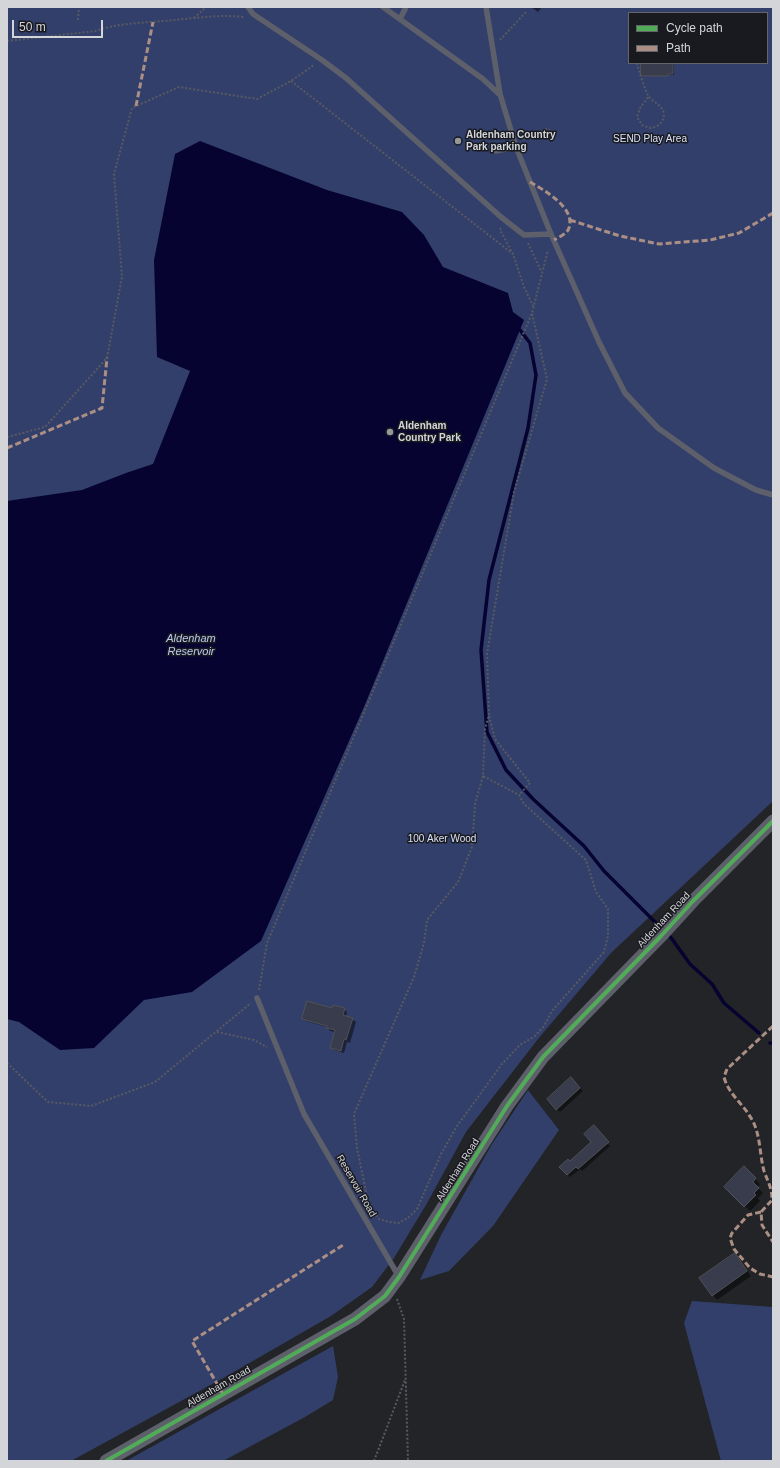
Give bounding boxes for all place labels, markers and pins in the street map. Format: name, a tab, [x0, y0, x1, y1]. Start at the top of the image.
place label: Aldenham Country Park parking	[466, 129, 555, 152]
marker: Aldenham Country Park parking	[453, 136, 463, 146]
place label: Aldenham Country Park	[398, 420, 461, 444]
marker: Aldenham Country Park	[385, 427, 395, 437]

